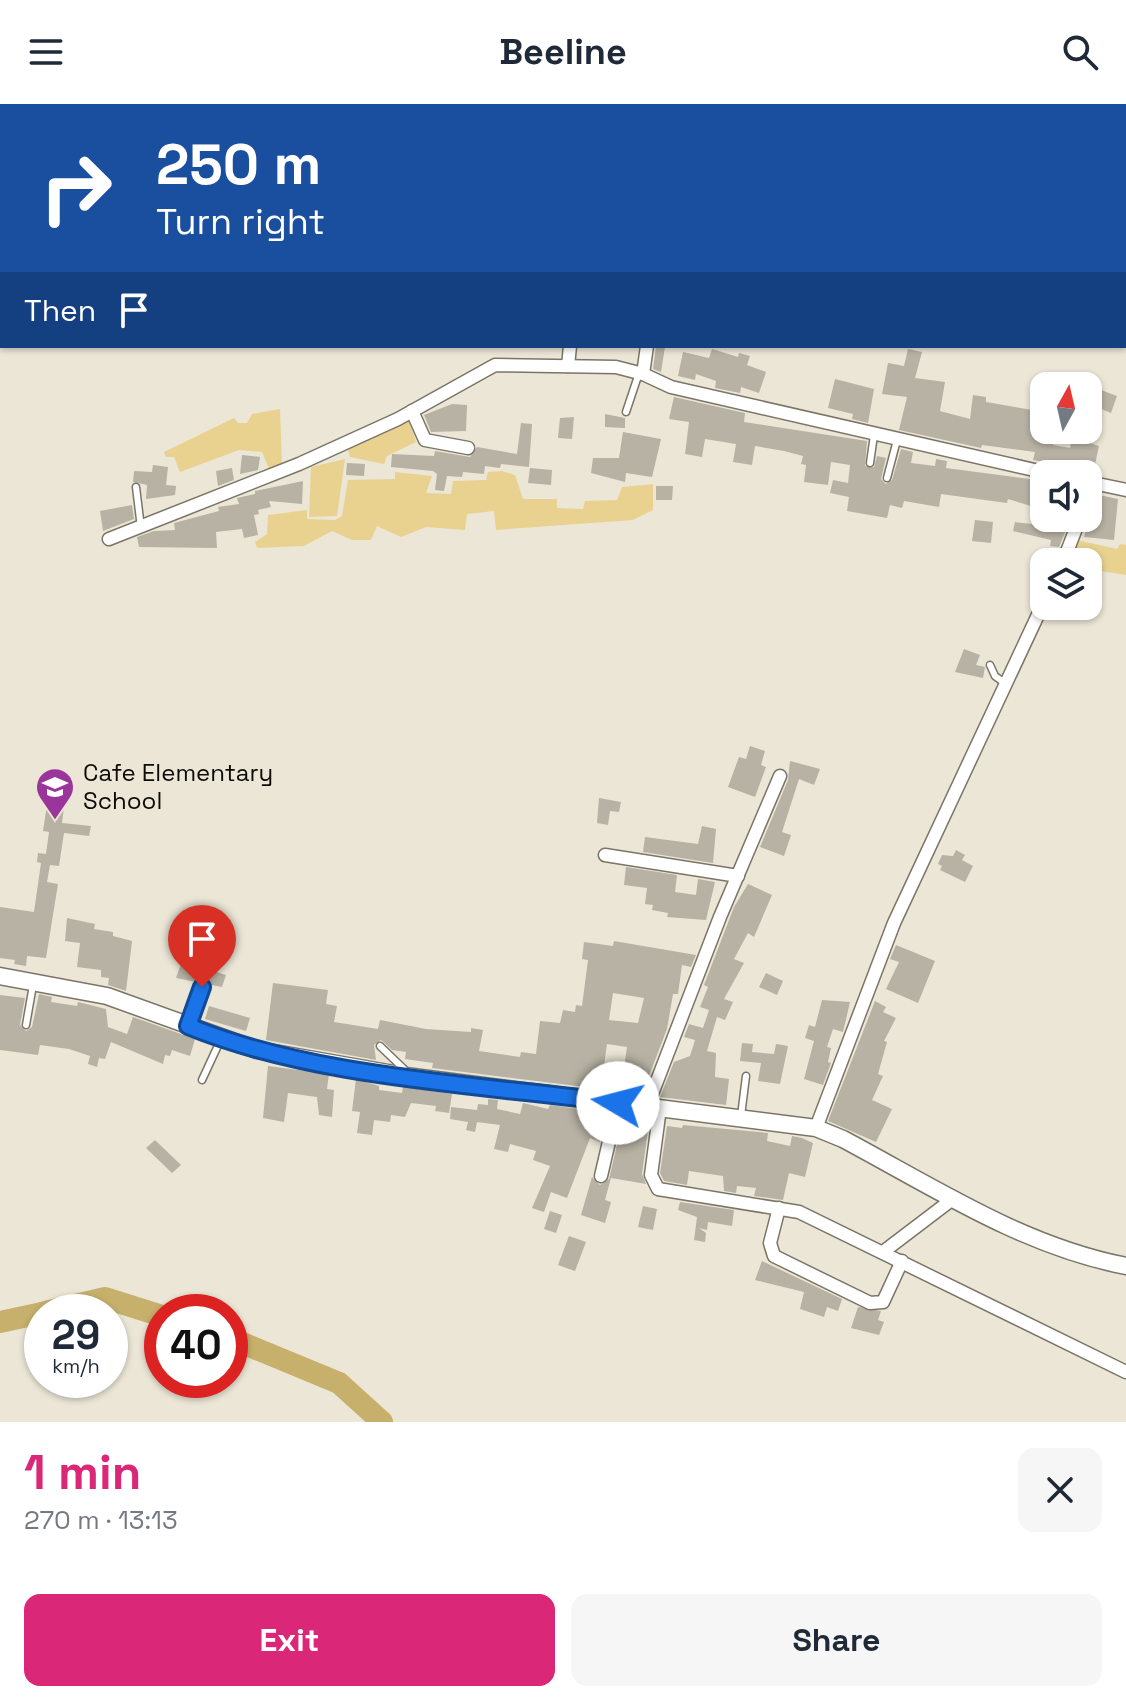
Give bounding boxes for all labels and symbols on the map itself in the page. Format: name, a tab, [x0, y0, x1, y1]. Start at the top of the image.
north arrow	[1030, 372, 1102, 444]
place label: Cafe Elementary School	[83, 757, 273, 816]
school or university icon: Cafe Elementary School	[34, 766, 76, 821]
pin	[168, 905, 236, 987]
position arrow	[576, 1061, 660, 1145]
speed limit sign: 40	[144, 1294, 248, 1398]

